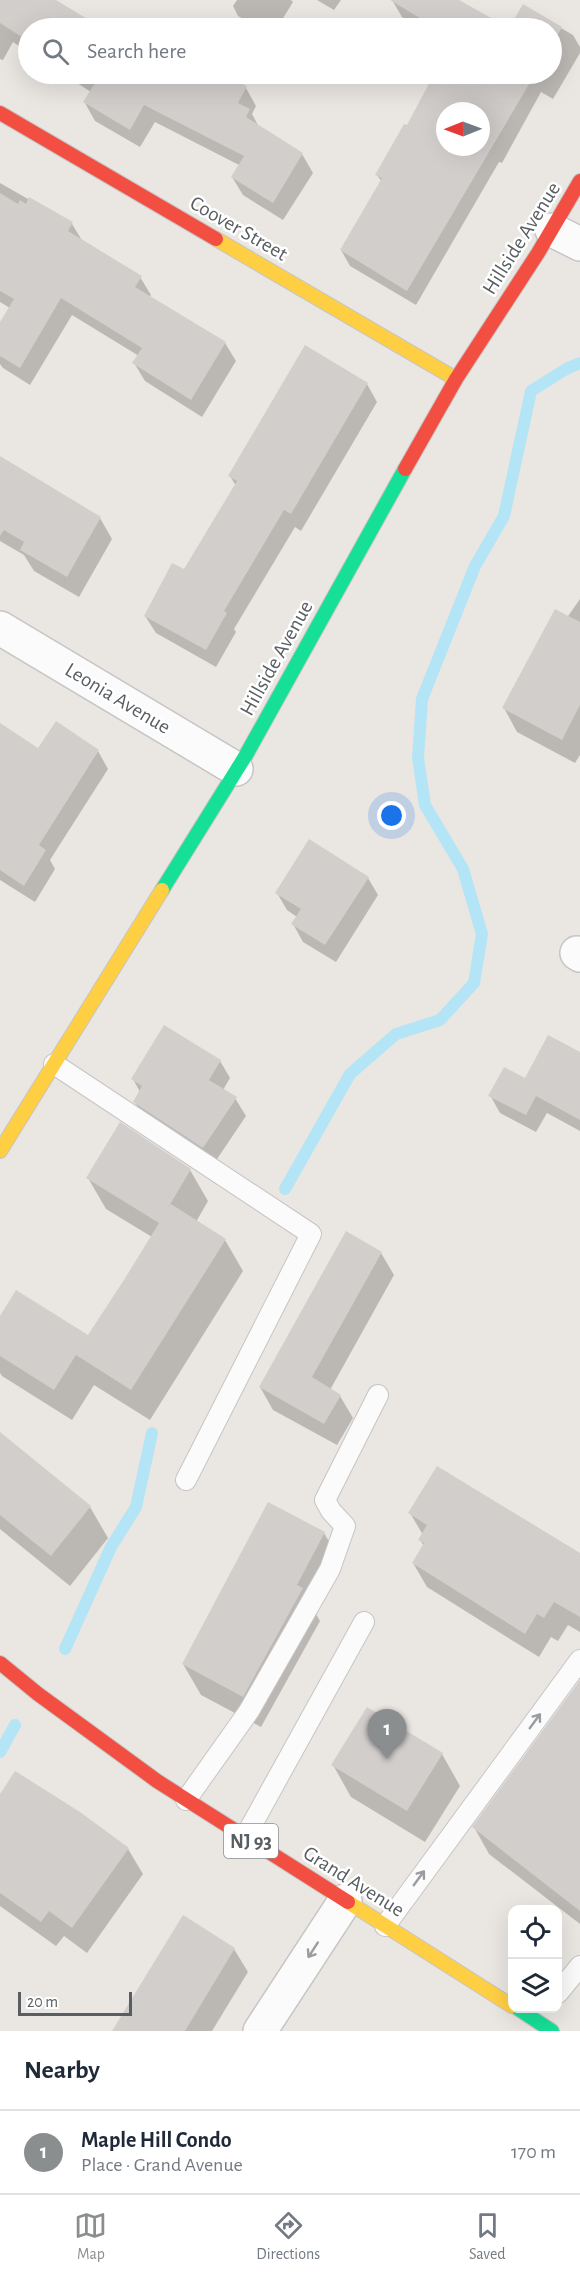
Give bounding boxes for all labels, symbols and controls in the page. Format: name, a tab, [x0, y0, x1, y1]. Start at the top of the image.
search box	[18, 18, 562, 84]
icon: search	[39, 35, 72, 68]
text: Search here	[87, 40, 186, 62]
north arrow	[436, 102, 490, 156]
street label: Hillside Avenue	[479, 178, 564, 298]
street label: Coover Street	[186, 192, 291, 265]
street label: Hillside Avenue	[236, 597, 317, 719]
street label: Leonia Avenue	[62, 659, 174, 738]
your location	[377, 801, 406, 830]
pin: 1	[368, 1710, 406, 1759]
one-way arrow	[528, 1714, 541, 1730]
road number: NJ 93	[224, 1824, 278, 1858]
street label: Grand Avenue	[300, 1842, 408, 1921]
one-way arrow	[413, 1871, 425, 1887]
map controls	[508, 1905, 562, 2013]
button: locate	[508, 1905, 562, 1959]
one-way arrow	[307, 1941, 319, 1958]
button: layers	[508, 1959, 562, 2013]
scale bar	[18, 1989, 132, 2016]
text: 20 m	[27, 1994, 58, 2010]
text: Nearby	[24, 2057, 100, 2083]
text: Maple Hill Condo	[81, 2129, 232, 2151]
text: 1	[40, 2142, 47, 2162]
text: 170 m	[511, 2142, 556, 2162]
text: Place · Grand Avenue	[81, 2155, 243, 2175]
tab: Map	[74, 2209, 107, 2264]
tab: Directions	[256, 2209, 320, 2264]
tab: Saved	[469, 2209, 506, 2264]

